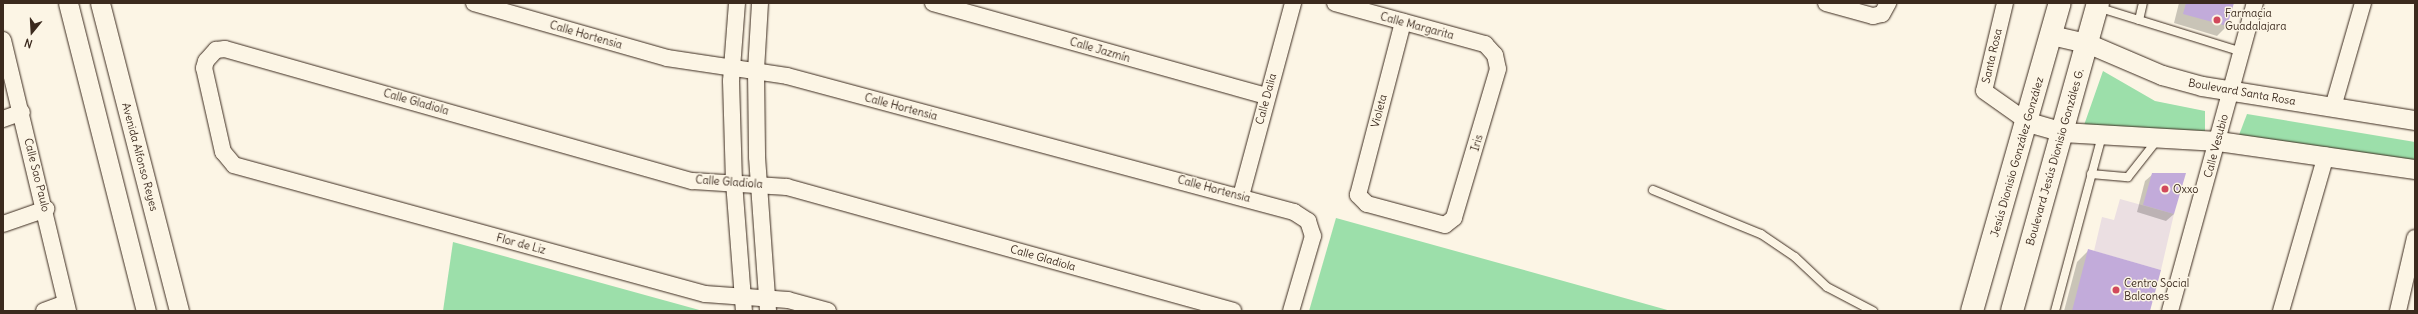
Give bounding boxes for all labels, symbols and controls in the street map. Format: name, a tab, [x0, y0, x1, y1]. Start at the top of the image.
place label: Farmacia Guadalajara	[2225, 7, 2286, 33]
street label: Calle Margarita	[1379, 10, 1455, 42]
north arrow	[12, 12, 52, 52]
marker: Farmacia Guadalajara	[2212, 15, 2222, 25]
street label: Calle Hortensia	[548, 18, 624, 52]
street label: Santa Rosa	[1979, 27, 2005, 85]
street label: Calle Jazmín	[1068, 35, 1132, 65]
text: N	[23, 36, 34, 51]
street label: Boulevard Jesús Dionisio Gonzáles G.	[2023, 67, 2087, 247]
street label: Calle Dalia	[1253, 72, 1279, 126]
street label: Jesús Dionisio González González	[1988, 75, 2046, 239]
street label: Boulevard Santa Rosa	[2187, 76, 2297, 108]
street label: Calle Gladiola	[382, 86, 450, 118]
street label: Calle Hortensia	[863, 91, 939, 123]
street label: Violeta	[1368, 93, 1390, 129]
street label: Avenida Alfonso Reyes	[119, 101, 161, 213]
street label: Calle Vesubio	[2201, 113, 2231, 179]
street label: Iris	[1468, 133, 1486, 153]
street label: Calle Sao Paulo	[21, 137, 53, 213]
street label: Calle Gladiola	[695, 173, 763, 191]
street label: Calle Hortensia	[1176, 173, 1252, 205]
place label: Oxxo	[2173, 182, 2198, 196]
marker: Oxxo	[2160, 184, 2170, 194]
street label: Flor de Liz	[495, 231, 547, 257]
street label: Calle Gladiola	[1009, 242, 1077, 274]
place label: Centro Social Balcones	[2124, 277, 2189, 303]
marker: Centro Social Balcones	[2111, 285, 2121, 295]

